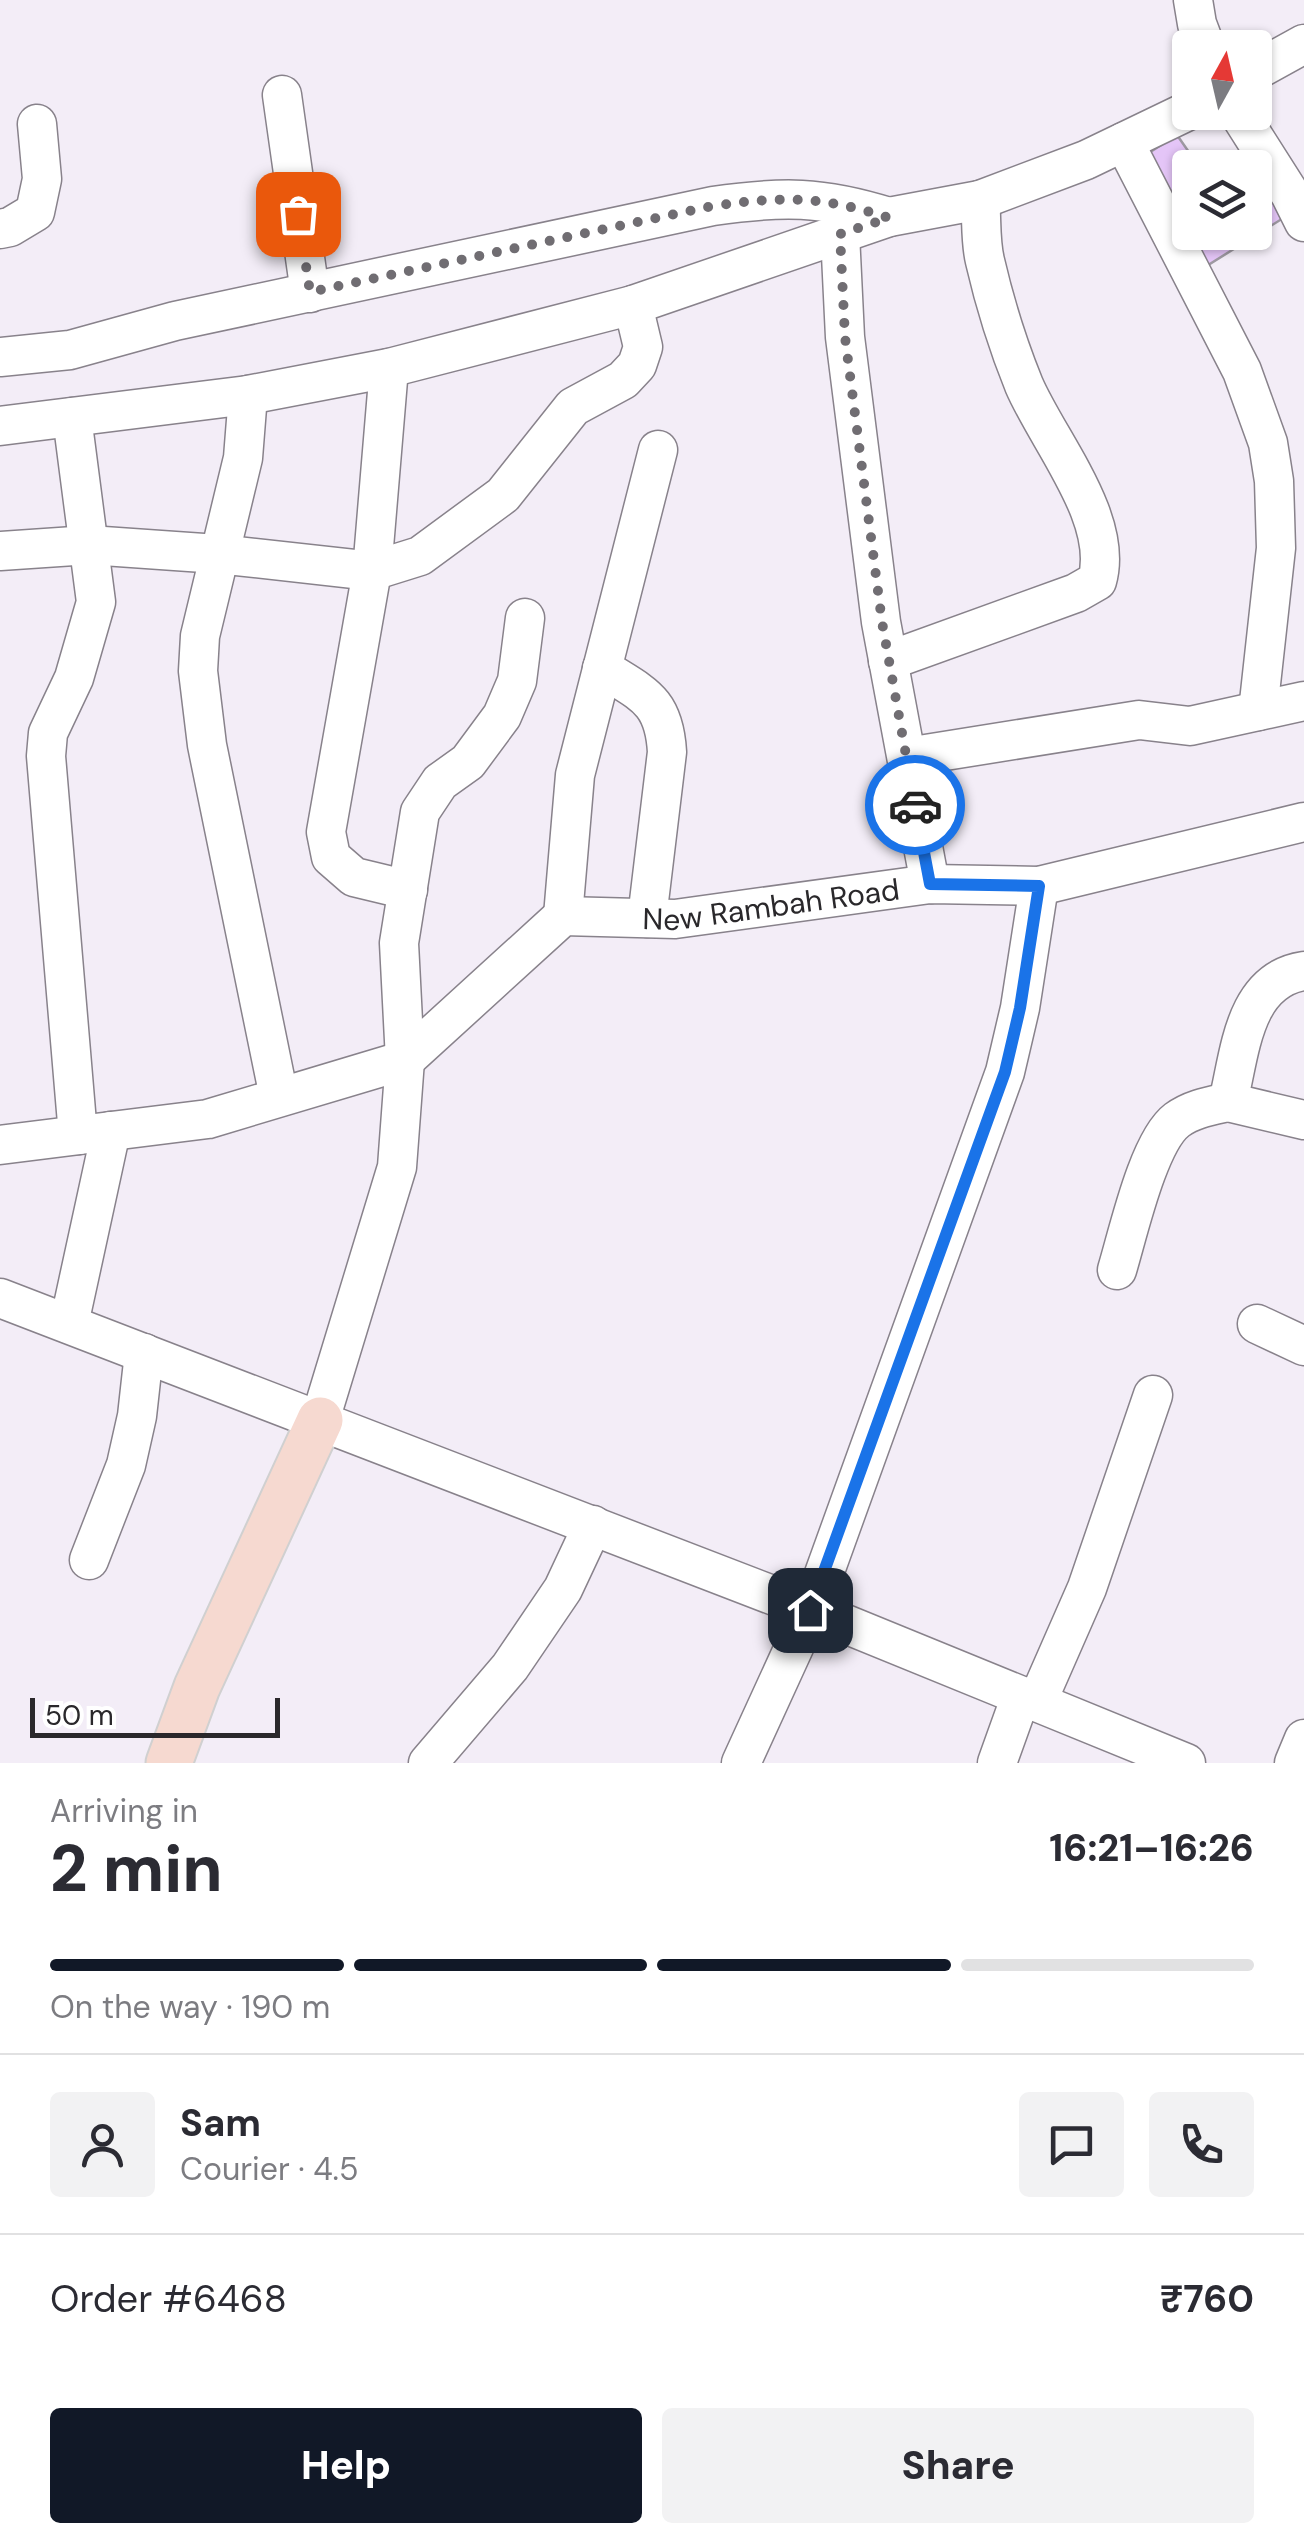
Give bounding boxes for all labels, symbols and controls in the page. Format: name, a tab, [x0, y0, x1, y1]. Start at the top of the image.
north arrow	[1172, 30, 1272, 130]
map controls	[1172, 30, 1272, 250]
button: layers	[1172, 150, 1272, 250]
pin	[256, 172, 341, 257]
icon: bag	[271, 187, 326, 242]
courier	[865, 755, 965, 855]
icon: car	[888, 778, 943, 833]
street label: New Rambah Road	[642, 869, 902, 939]
pin	[768, 1568, 853, 1653]
icon: home	[783, 1583, 838, 1638]
scale bar	[30, 1693, 280, 1738]
text: 50 m	[45, 1697, 114, 1734]
text: Arriving in	[50, 1790, 198, 1832]
text: 16:21–16:26	[1049, 1823, 1254, 1873]
text: 2 min	[50, 1827, 223, 1911]
text: On the way · 190 m	[50, 1986, 330, 2028]
button: person	[50, 2092, 155, 2197]
button: chat	[1019, 2092, 1124, 2197]
button: phone	[1149, 2092, 1254, 2197]
text: Sam	[180, 2098, 261, 2148]
text: Courier · 4.5	[180, 2148, 358, 2190]
text: Order #6468	[50, 2274, 287, 2324]
text: ₹760	[1160, 2274, 1254, 2324]
button: Help	[50, 2408, 642, 2523]
button: Share	[662, 2408, 1254, 2523]

